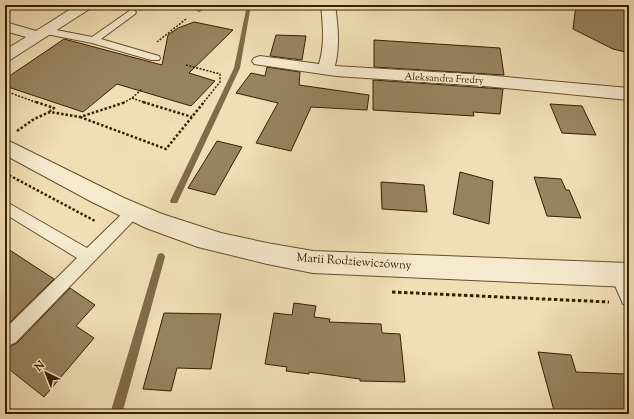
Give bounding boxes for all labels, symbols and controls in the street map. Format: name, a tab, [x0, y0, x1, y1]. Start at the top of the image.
street label: Aleksandra Fredry	[404, 69, 484, 89]
street label: Marii Rodziewiczówny	[296, 249, 412, 275]
north arrow	[26, 353, 66, 393]
text: N	[30, 357, 49, 376]

